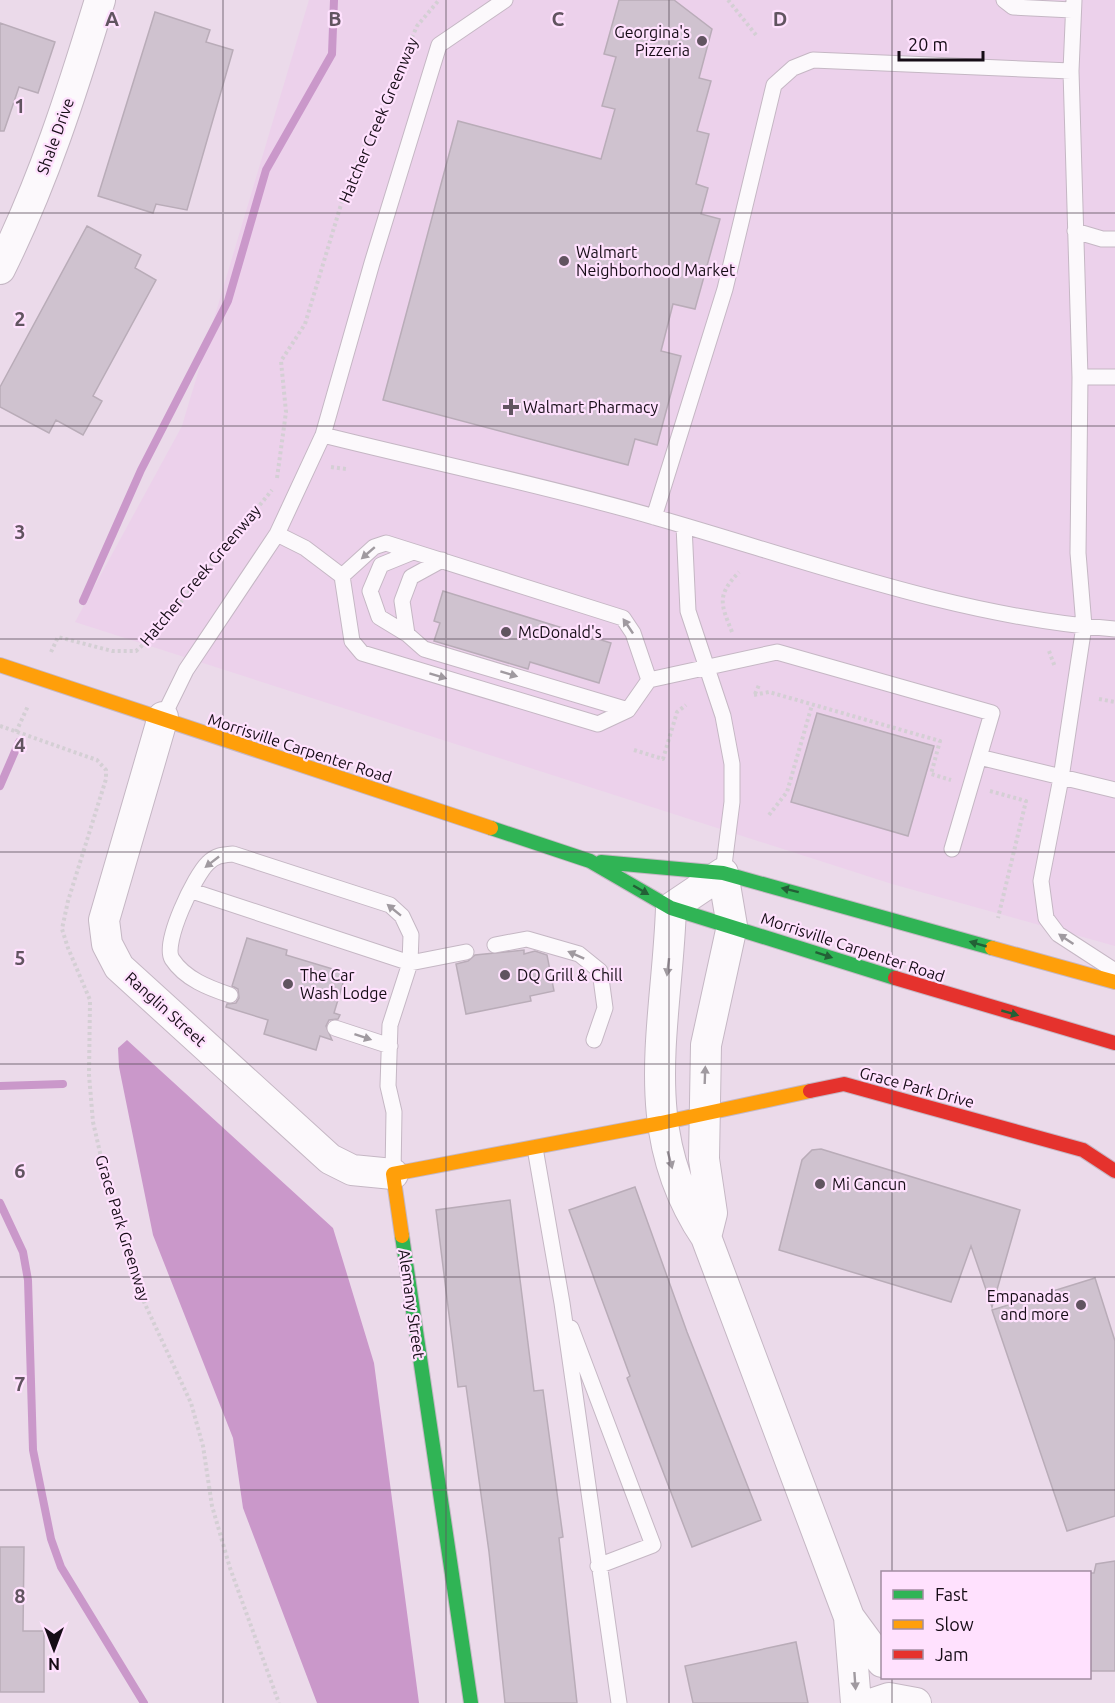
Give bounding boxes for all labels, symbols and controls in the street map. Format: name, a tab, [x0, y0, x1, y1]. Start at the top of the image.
text: A	[105, 7, 119, 30]
text: B	[328, 7, 342, 30]
text: C	[552, 7, 565, 30]
text: D	[773, 7, 787, 30]
place label: Georgina's Pizzeria	[614, 23, 690, 59]
scale bar	[899, 24, 983, 62]
street label: Hatcher Creek Greenway	[335, 34, 421, 205]
marker: Georgina's Pizzeria	[695, 34, 709, 48]
text: 20 m	[908, 34, 948, 54]
text: 1	[14, 94, 26, 117]
street label: Shale Drive	[33, 95, 77, 177]
place label: Walmart Neighborhood Market	[576, 243, 736, 279]
marker: Walmart Neighborhood Market	[557, 254, 571, 268]
text: 2	[14, 307, 26, 330]
place label: Walmart Pharmacy	[523, 398, 659, 416]
marker: Walmart Pharmacy	[504, 400, 518, 414]
street label: Hatcher Creek Greenway	[136, 501, 264, 649]
text: 3	[14, 520, 26, 543]
one-way arrow	[361, 546, 376, 559]
one-way arrow	[622, 618, 633, 634]
place label: McDonald's	[518, 623, 602, 641]
marker: McDonald's	[499, 625, 513, 639]
one-way arrow	[500, 670, 518, 679]
one-way arrow	[429, 672, 447, 681]
street label: Morrisville Carpenter Road	[206, 710, 394, 786]
text: 4	[14, 733, 26, 756]
one-way arrow	[204, 855, 220, 868]
one-way arrow	[633, 885, 649, 896]
one-way arrow	[781, 885, 800, 895]
one-way arrow	[386, 904, 402, 917]
street label: Morrisville Carpenter Road	[759, 909, 947, 985]
one-way arrow	[1058, 934, 1074, 945]
one-way arrow	[969, 938, 987, 948]
text: 5	[14, 946, 26, 969]
one-way arrow	[567, 950, 584, 959]
one-way arrow	[815, 951, 833, 960]
one-way arrow	[663, 957, 672, 976]
place label: The Car Wash Lodge	[300, 966, 387, 1002]
place label: DQ Grill & Chill	[517, 966, 622, 984]
street label: Ranglin Street	[122, 968, 210, 1050]
marker: DQ Grill & Chill	[498, 968, 512, 982]
marker: The Car Wash Lodge	[281, 977, 295, 991]
one-way arrow	[1001, 1009, 1019, 1018]
one-way arrow	[354, 1033, 372, 1042]
street label: Grace Park Drive	[858, 1063, 976, 1111]
one-way arrow	[700, 1066, 710, 1085]
one-way arrow	[666, 1151, 675, 1169]
street label: Grace Park Greenway	[92, 1153, 154, 1304]
text: 6	[14, 1159, 26, 1182]
place label: Mi Cancun	[832, 1175, 906, 1193]
marker: Mi Cancun	[813, 1177, 827, 1191]
street label: Alemany Street	[395, 1248, 429, 1361]
place label: Empanadas and more	[987, 1287, 1069, 1323]
marker: Empanadas and more	[1074, 1298, 1088, 1312]
text: 7	[14, 1372, 26, 1395]
legend	[881, 1571, 1091, 1679]
text: 8	[14, 1584, 26, 1607]
text: Fast	[935, 1584, 968, 1604]
text: Slow	[935, 1614, 974, 1634]
north arrow	[24, 1619, 84, 1679]
text: Jam	[935, 1644, 969, 1664]
text: N	[48, 1655, 60, 1673]
one-way arrow	[850, 1672, 859, 1691]

